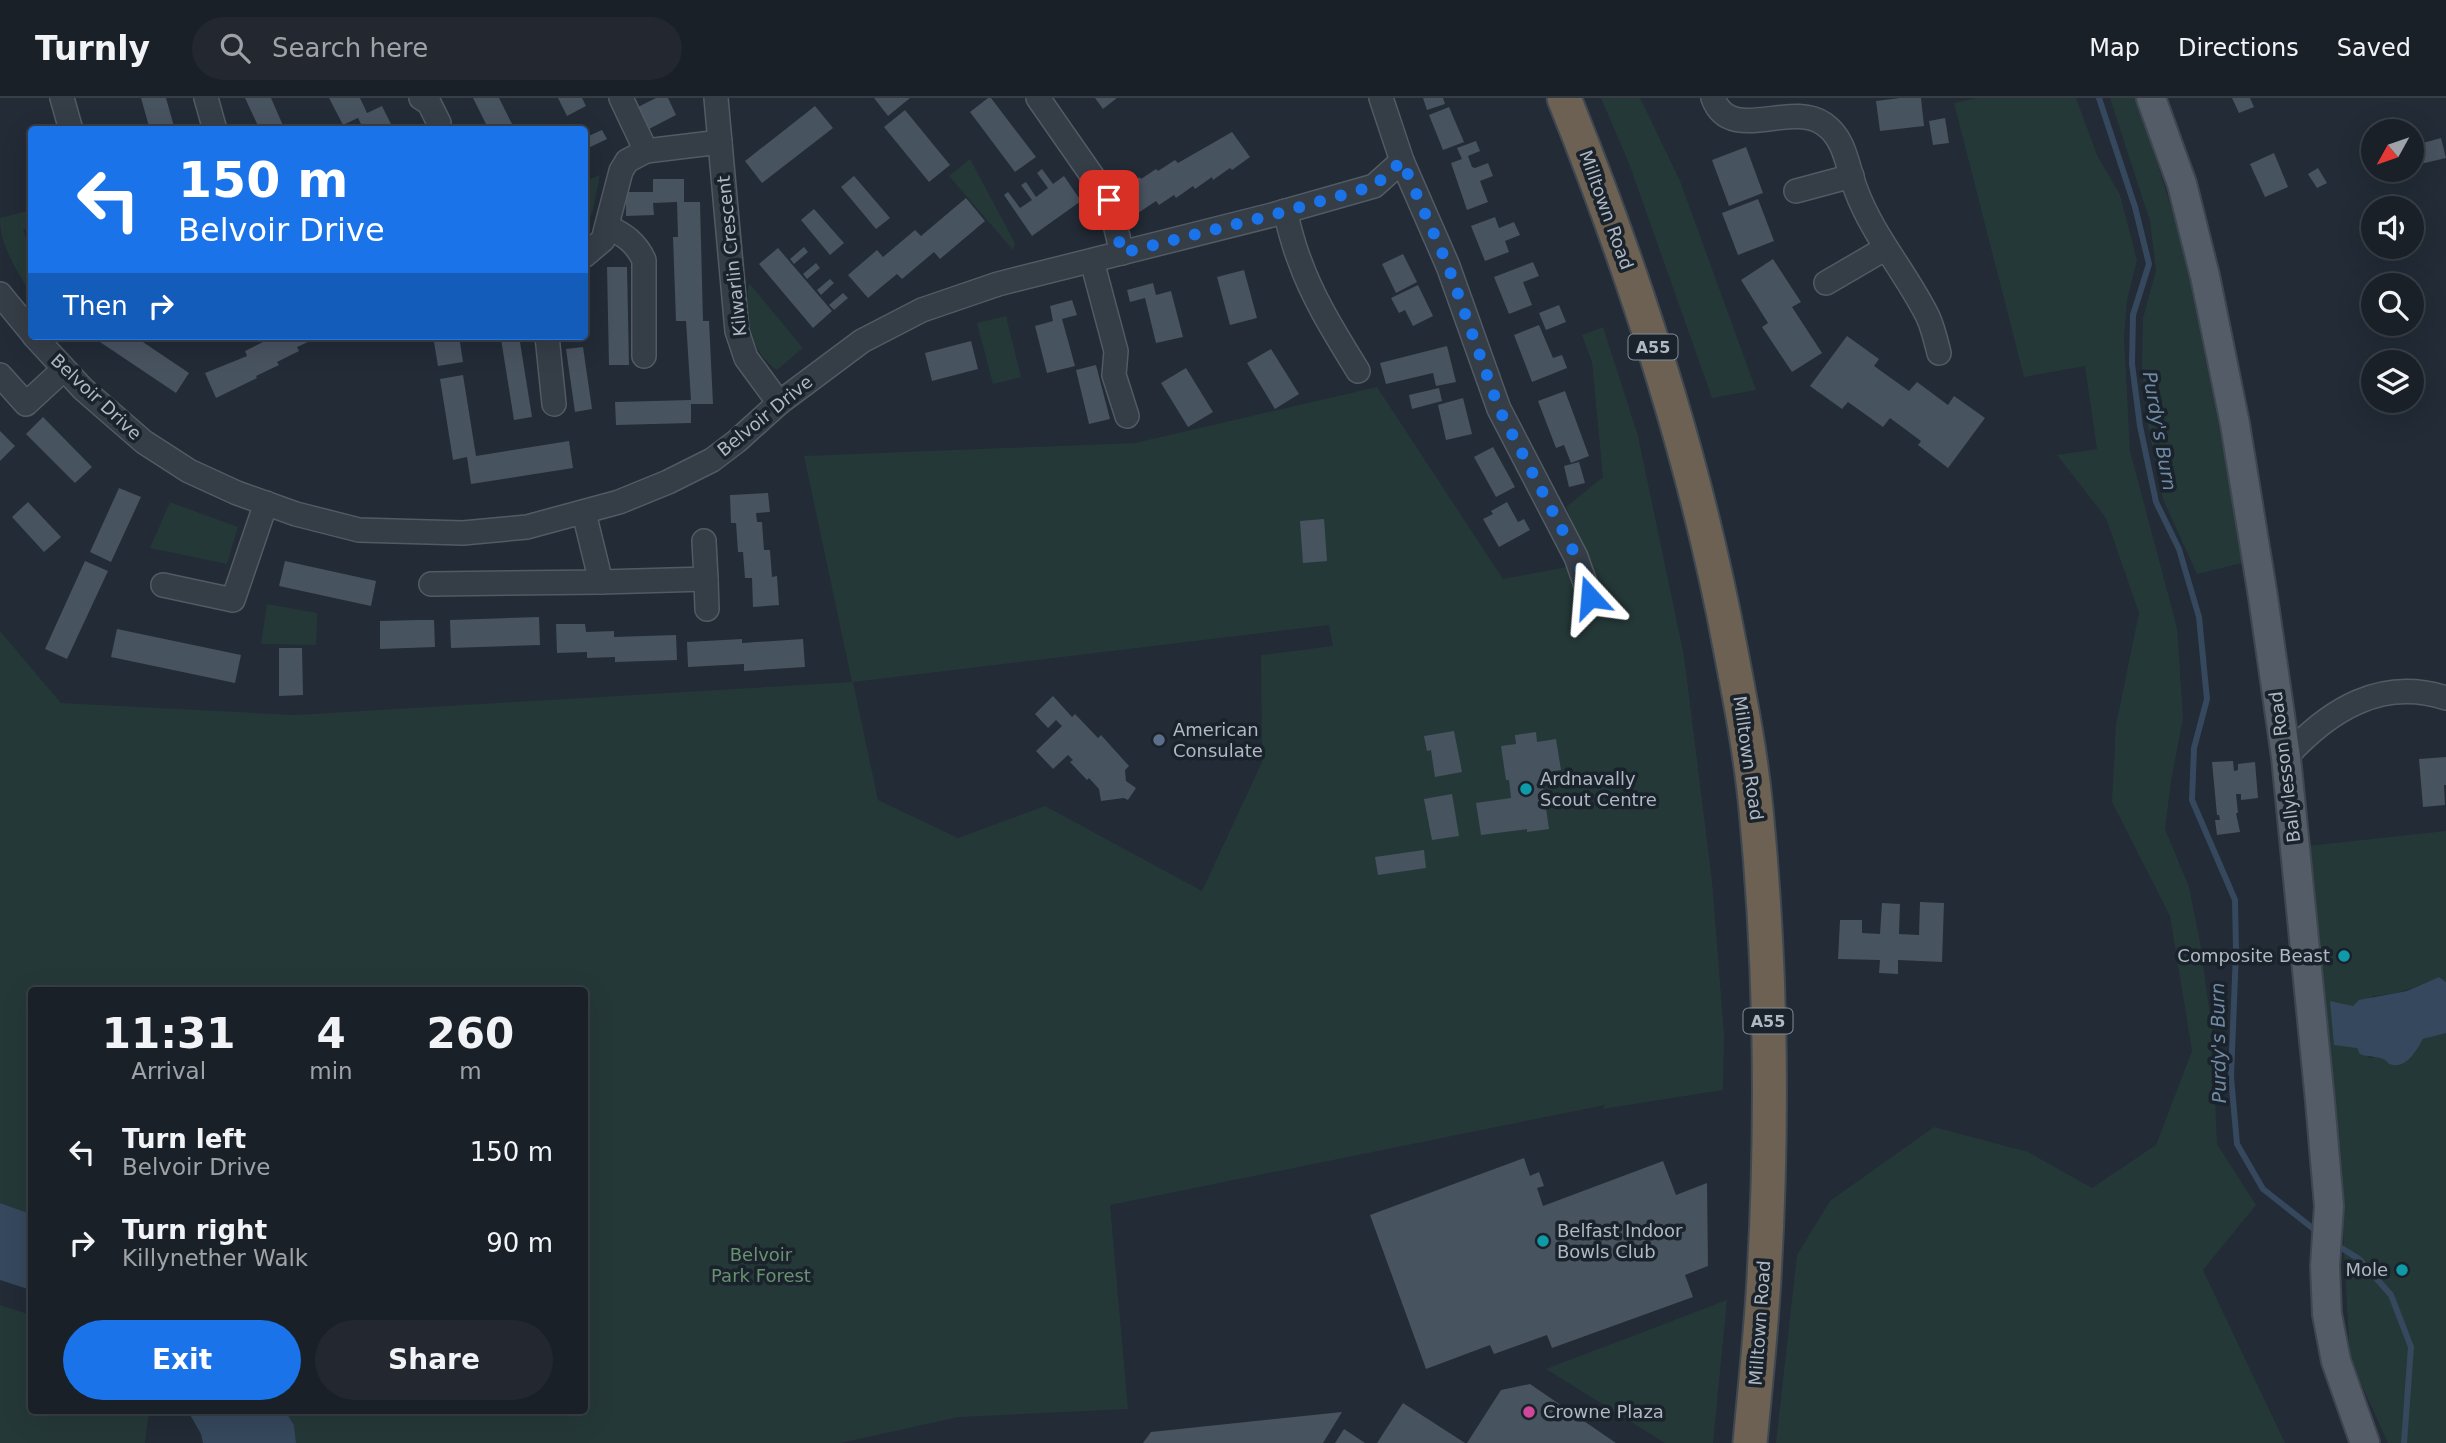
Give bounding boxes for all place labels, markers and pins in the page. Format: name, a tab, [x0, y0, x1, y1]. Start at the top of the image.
pin	[1079, 170, 1139, 230]
place label: American Consulate	[1173, 719, 1263, 761]
marker: American Consulate	[1151, 732, 1167, 748]
place label: Ardnavally Scout Centre	[1540, 768, 1657, 810]
marker: Ardnavally Scout Centre	[1518, 781, 1534, 797]
place label: Composite Beast	[2177, 945, 2330, 966]
marker: Composite Beast	[2336, 948, 2352, 964]
place label: Belfast Indoor Bowls Club	[1557, 1220, 1683, 1262]
marker: Belfast Indoor Bowls Club	[1535, 1233, 1551, 1249]
place label: Mole	[2345, 1259, 2388, 1280]
marker: Mole	[2394, 1262, 2410, 1278]
place label: Crowne Plaza	[1543, 1401, 1664, 1422]
marker: Crowne Plaza	[1521, 1404, 1537, 1420]

